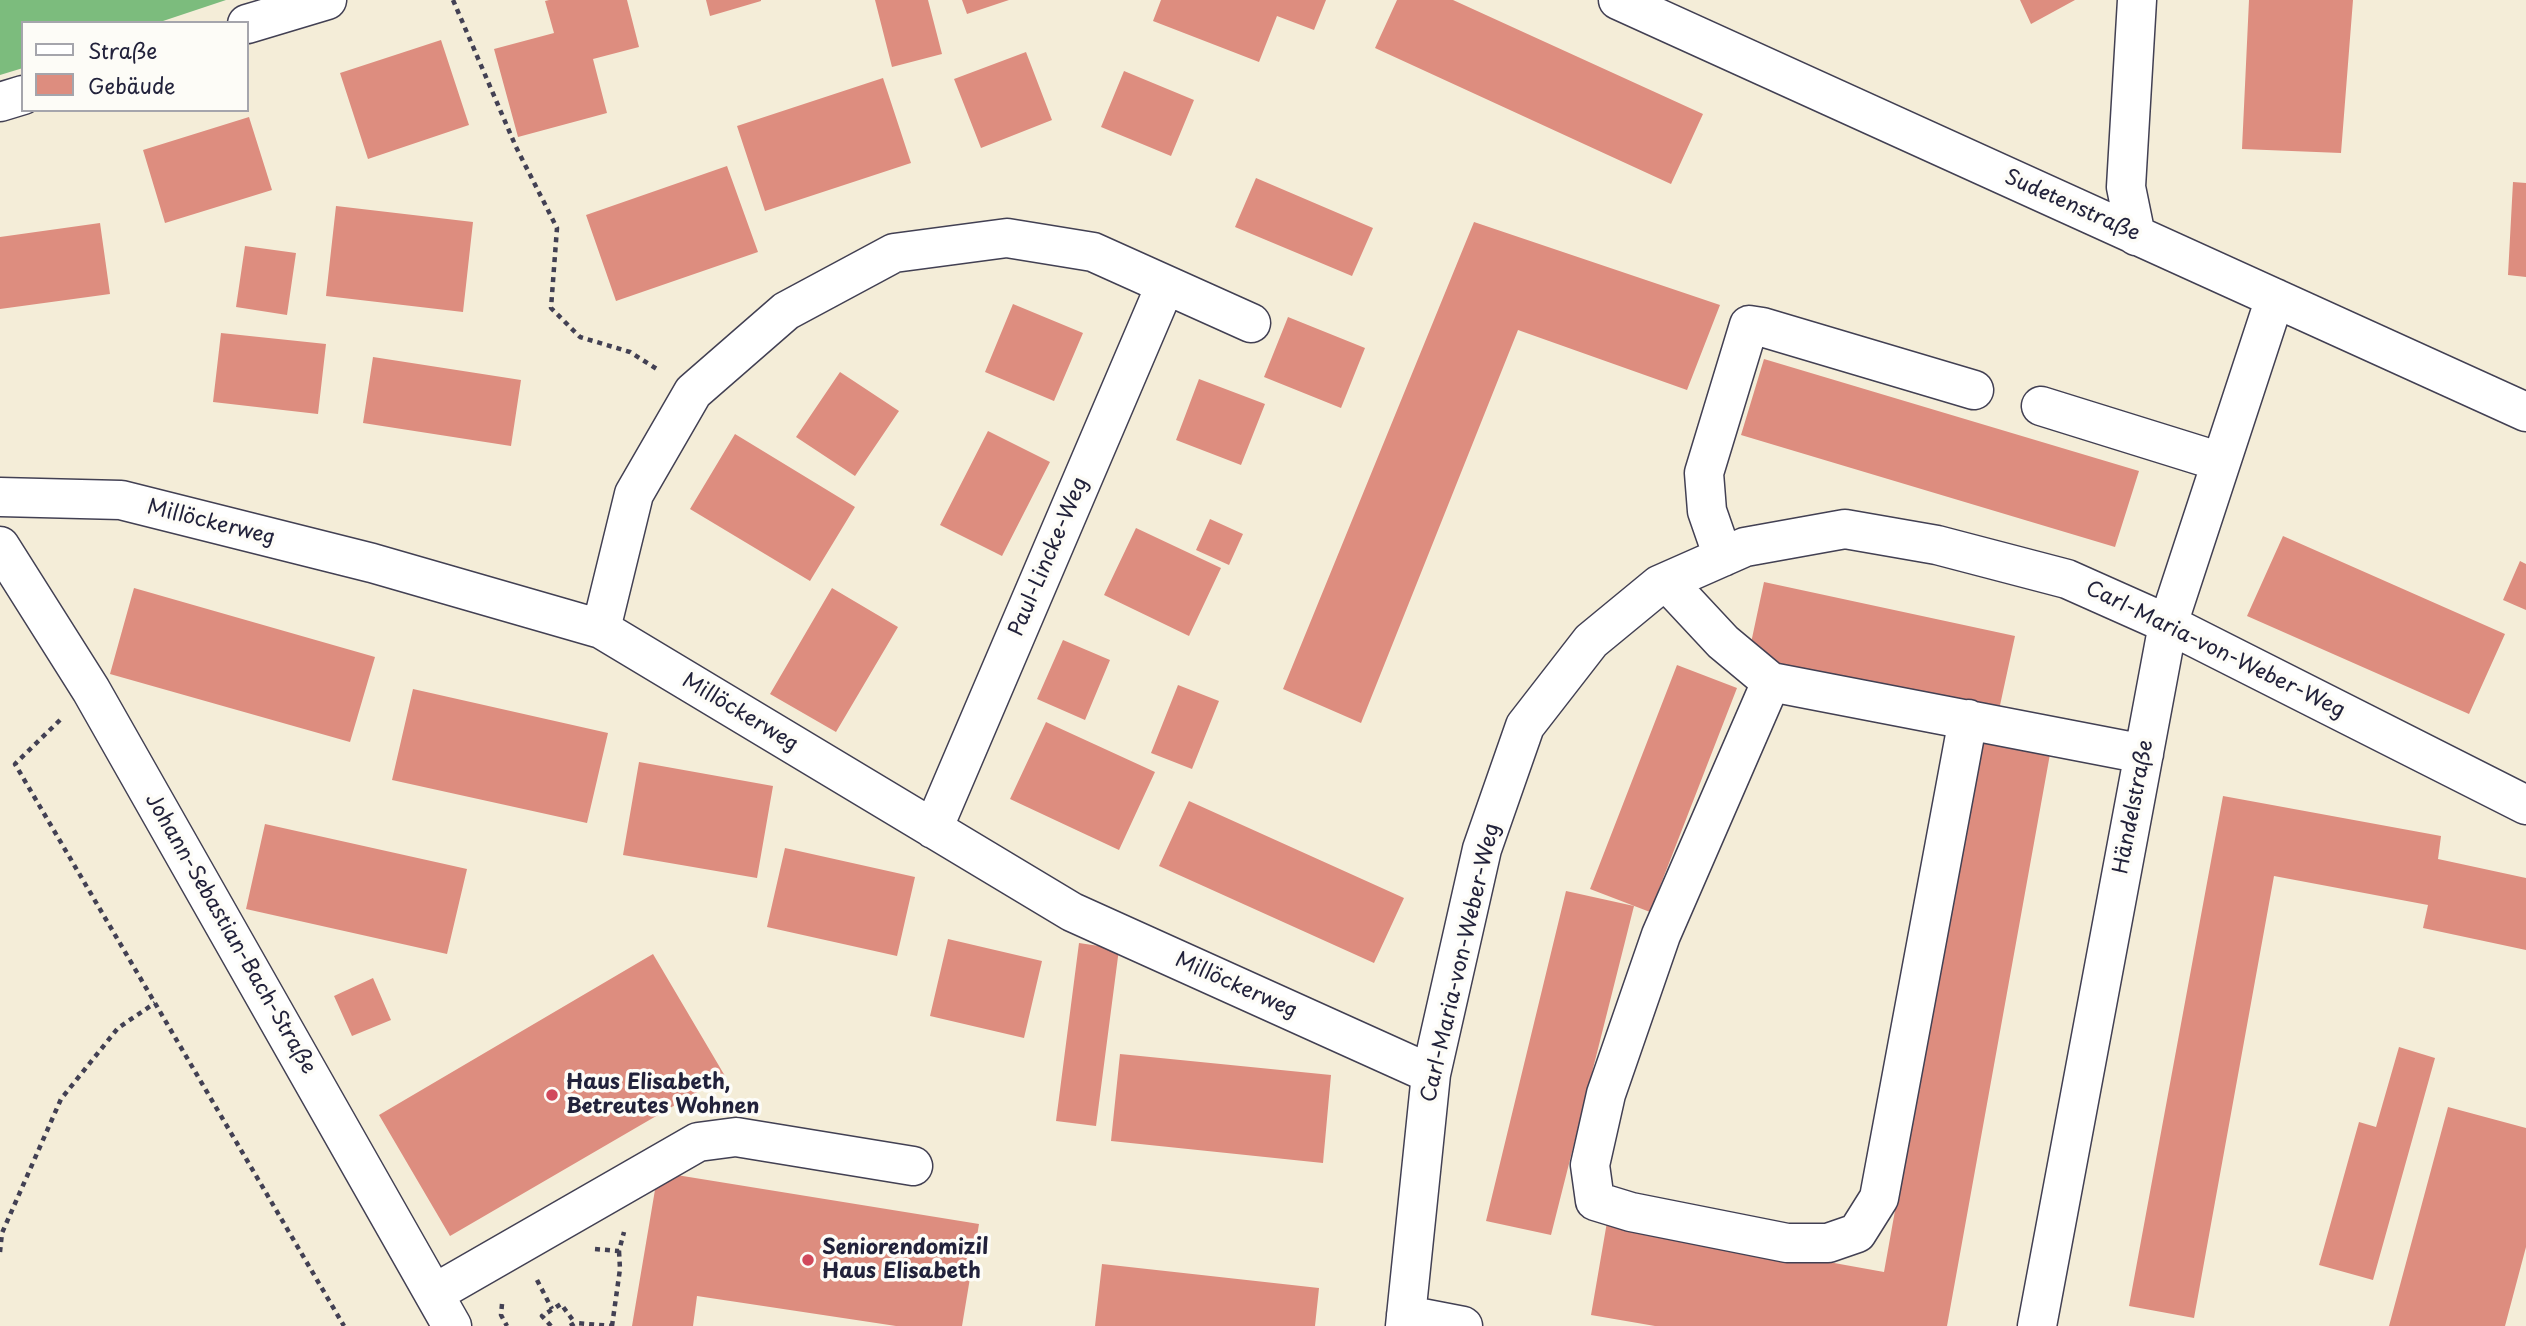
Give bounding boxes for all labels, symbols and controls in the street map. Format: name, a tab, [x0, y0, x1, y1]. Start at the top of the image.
legend	[21, 21, 248, 112]
text: Straße	[88, 34, 157, 66]
text: Gebäude	[88, 69, 175, 101]
street label: Sudetenstraße	[2000, 165, 2144, 247]
street label: Paul-Lincke-Weg	[1004, 474, 1094, 640]
street label: Millöckerweg	[144, 495, 278, 551]
street label: Carl-Maria-von-Weber-Weg	[2081, 576, 2349, 724]
street label: Millöckerweg	[677, 668, 803, 758]
street label: Händelstraße	[2109, 738, 2159, 876]
street label: Johann-Sebastian-Bach-Straße	[139, 789, 321, 1079]
street label: Carl-Maria-von-Weber-Weg	[1417, 821, 1505, 1105]
street label: Millöckerweg	[1171, 948, 1301, 1024]
place label: Haus Elisabeth, Betreutes Wohnen	[566, 1070, 759, 1120]
marker: Haus Elisabeth, Betreutes Wohnen	[544, 1087, 560, 1103]
place label: Seniorendomizil Haus Elisabeth	[822, 1235, 988, 1285]
marker: Seniorendomizil Haus Elisabeth	[800, 1252, 816, 1268]

